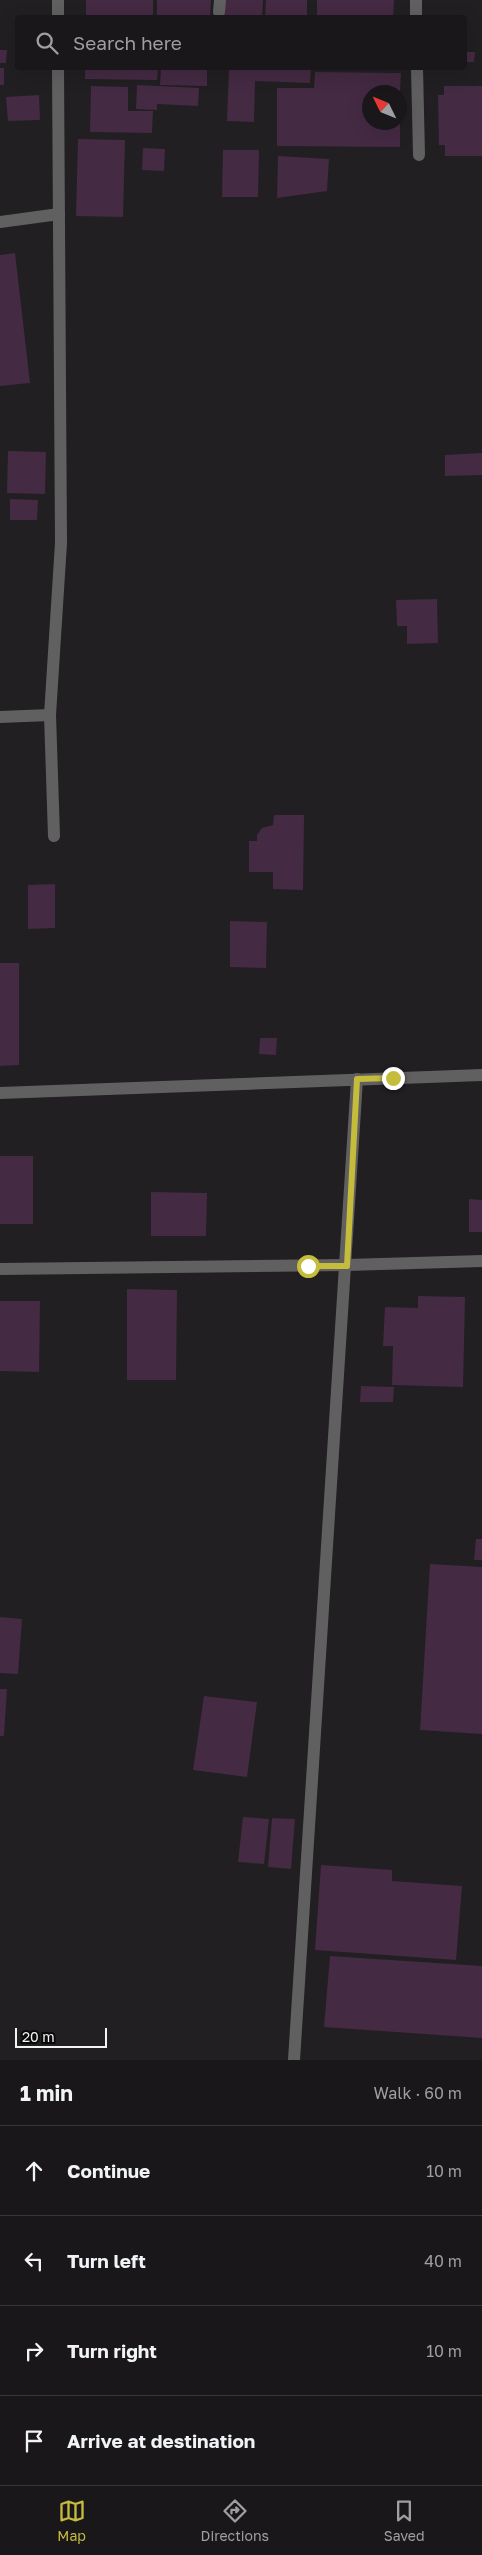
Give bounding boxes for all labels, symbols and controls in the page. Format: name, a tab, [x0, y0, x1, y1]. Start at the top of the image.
search box	[15, 15, 467, 70]
icon: search	[33, 29, 61, 57]
text: Search here	[73, 31, 182, 54]
north arrow	[362, 85, 407, 130]
route end	[382, 1067, 405, 1090]
route start	[297, 1255, 320, 1278]
scale bar	[15, 2025, 108, 2048]
text: 20 m	[22, 2028, 55, 2045]
text: 1 min	[20, 2080, 73, 2106]
text: Walk · 60 m	[374, 2083, 462, 2103]
icon: ahead	[20, 2157, 48, 2185]
text: Continue	[67, 2159, 150, 2182]
text: 10 m	[426, 2161, 462, 2181]
icon: left	[20, 2247, 48, 2275]
text: Turn left	[67, 2249, 146, 2272]
text: 40 m	[424, 2251, 462, 2271]
icon: right	[20, 2337, 48, 2365]
text: Turn right	[67, 2339, 157, 2362]
text: 10 m	[426, 2341, 462, 2361]
icon: arrive	[20, 2427, 48, 2455]
text: Arrive at destination	[67, 2429, 255, 2452]
tab: Map	[57, 2497, 86, 2544]
tab: Directions	[201, 2497, 269, 2544]
tab: Saved	[384, 2497, 425, 2544]

